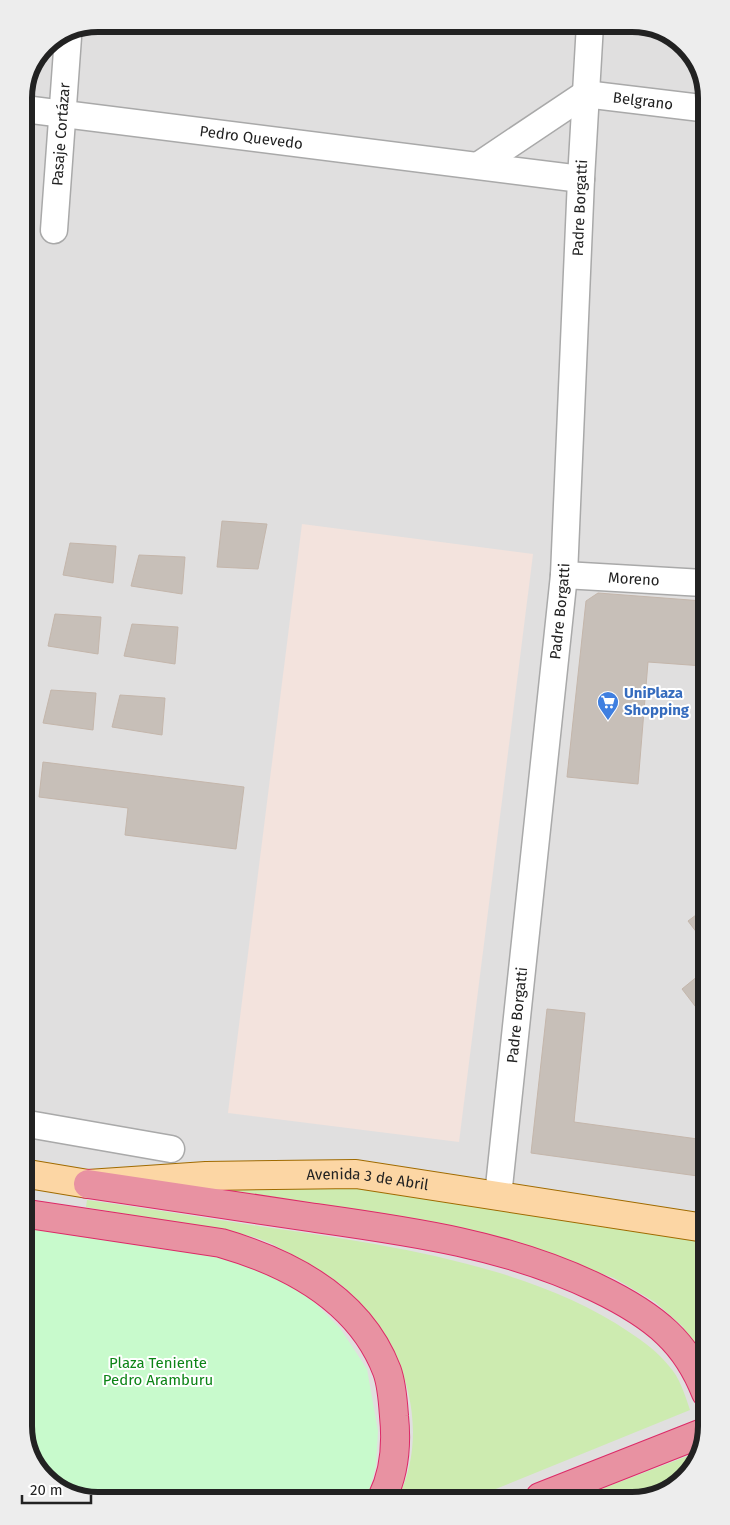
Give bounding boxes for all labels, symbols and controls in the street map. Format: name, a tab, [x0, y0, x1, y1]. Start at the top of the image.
street label: Pasaje Cortázar	[48, 82, 74, 187]
street label: Belgrano	[612, 88, 674, 114]
street label: Pedro Quevedo	[198, 122, 304, 153]
street label: Padre Borgatti	[569, 159, 591, 257]
street label: Padre Borgatti	[546, 563, 574, 660]
street label: Moreno	[608, 569, 660, 589]
place label: UniPlaza Shopping	[624, 684, 690, 719]
supermarket icon: UniPlaza Shopping	[596, 690, 620, 721]
street label: Padre Borgatti	[503, 966, 531, 1064]
street label: Avenida 3 de Abril	[306, 1165, 430, 1194]
park label: Plaza Teniente Pedro Aramburu	[103, 1354, 213, 1389]
scale bar	[22, 1472, 91, 1504]
text: 20 m	[30, 1481, 63, 1499]

